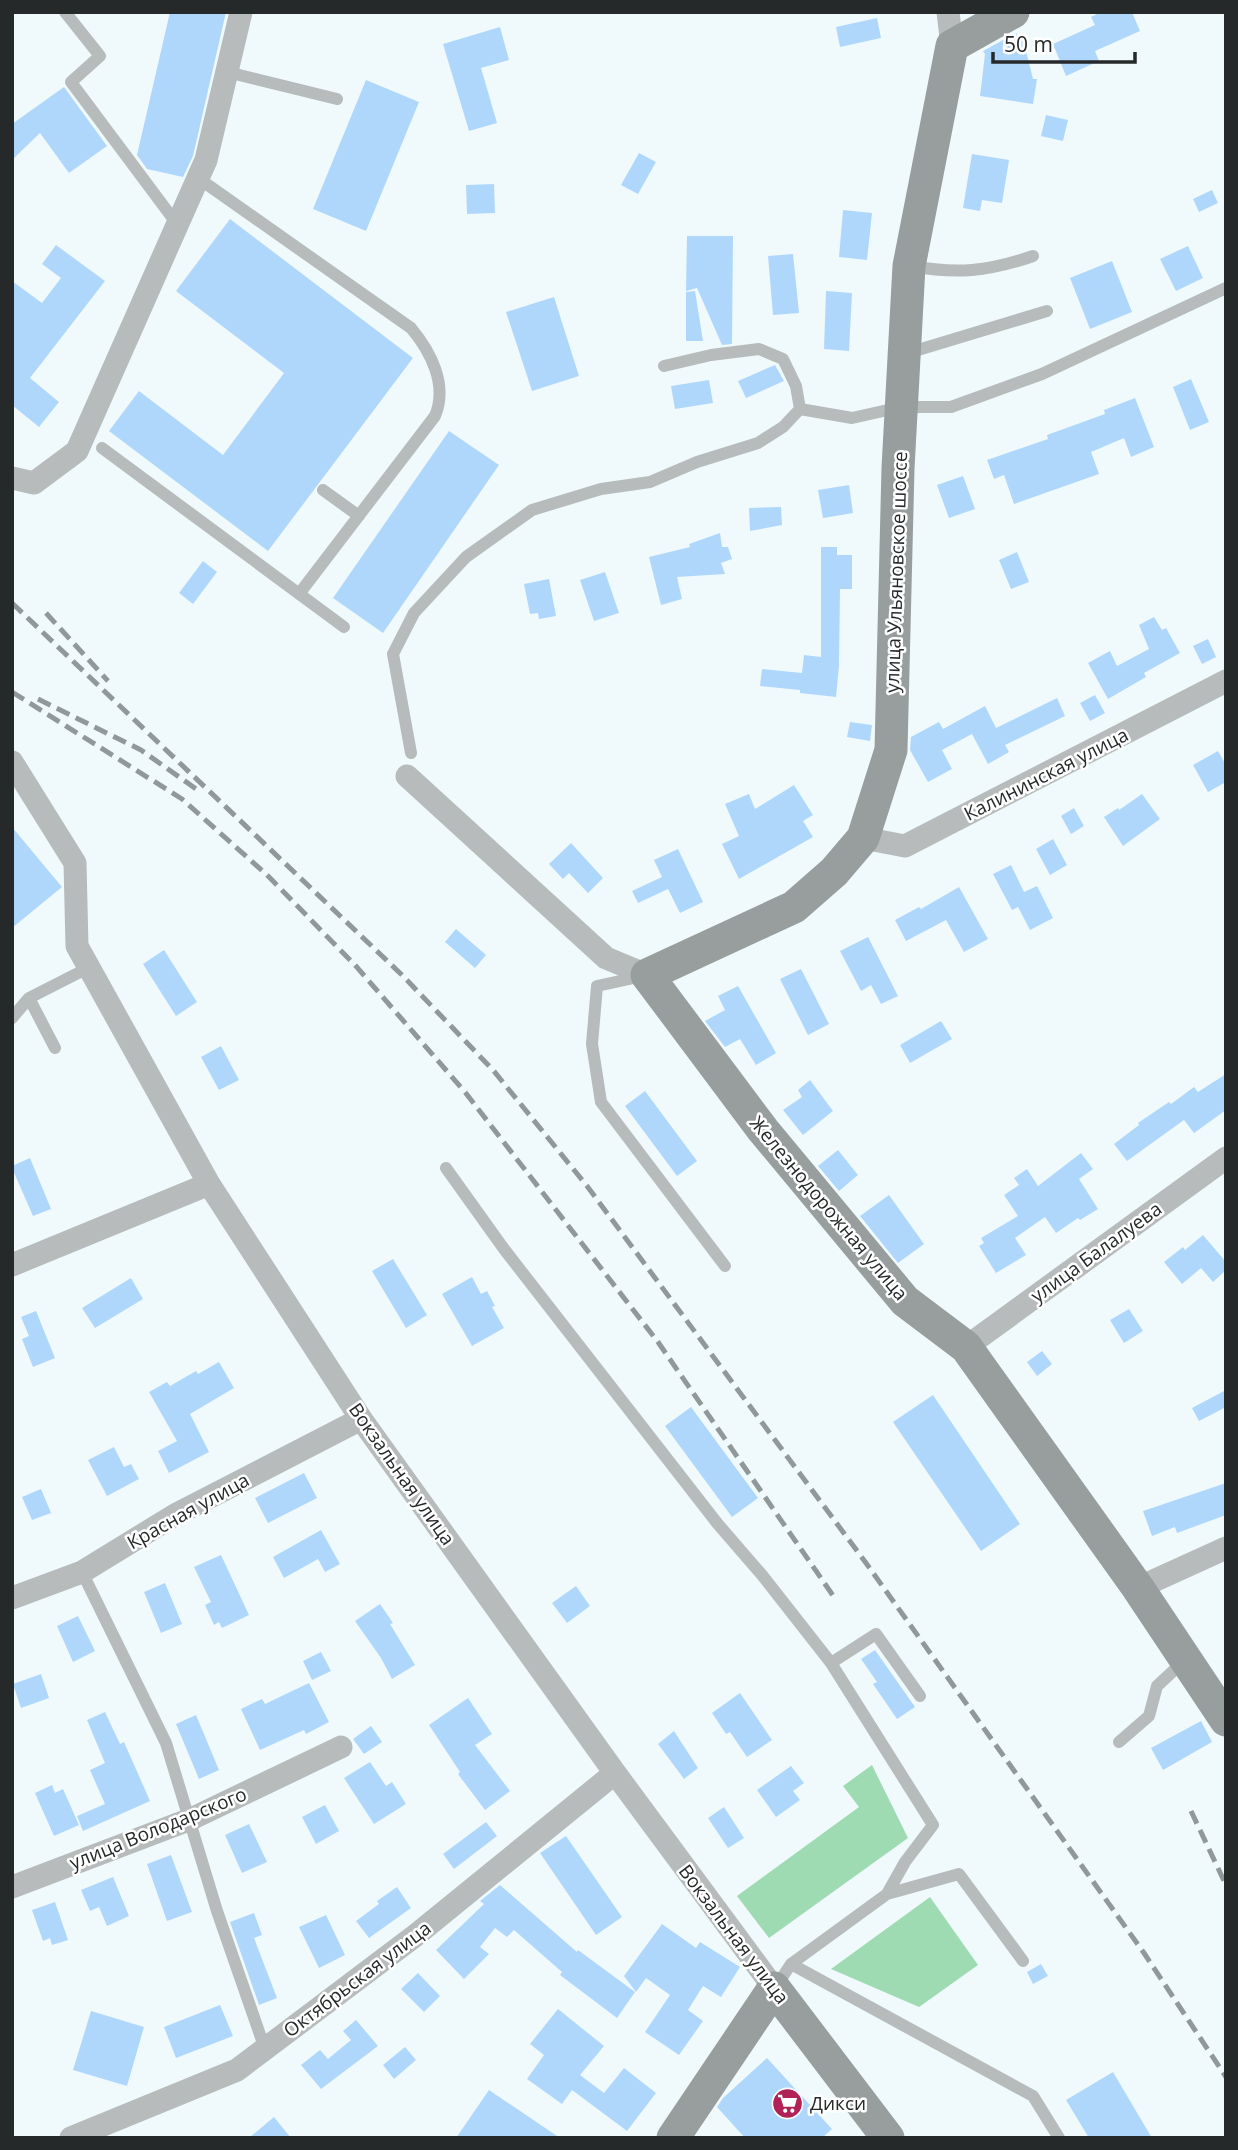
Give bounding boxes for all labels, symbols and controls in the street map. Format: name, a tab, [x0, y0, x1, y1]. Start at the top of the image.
scale bar	[993, 21, 1135, 65]
text: 50 m	[1004, 30, 1053, 58]
street label: улица Ульяновское шоссе	[879, 451, 913, 693]
street label: Калининская улица	[959, 721, 1133, 827]
street label: Железнодорожная улица	[744, 1110, 914, 1306]
street label: улица Балалуева	[1025, 1196, 1167, 1308]
street label: Вокзальная улица	[343, 1398, 461, 1550]
street label: Красная улица	[122, 1467, 254, 1555]
street label: улица Володарского	[66, 1781, 250, 1875]
street label: Вокзальная улица	[673, 1859, 795, 2009]
street label: Октябрьская улица	[278, 1915, 436, 2043]
supermarket icon: Дикси	[770, 2086, 804, 2120]
place label: Дикси	[810, 2090, 866, 2116]

